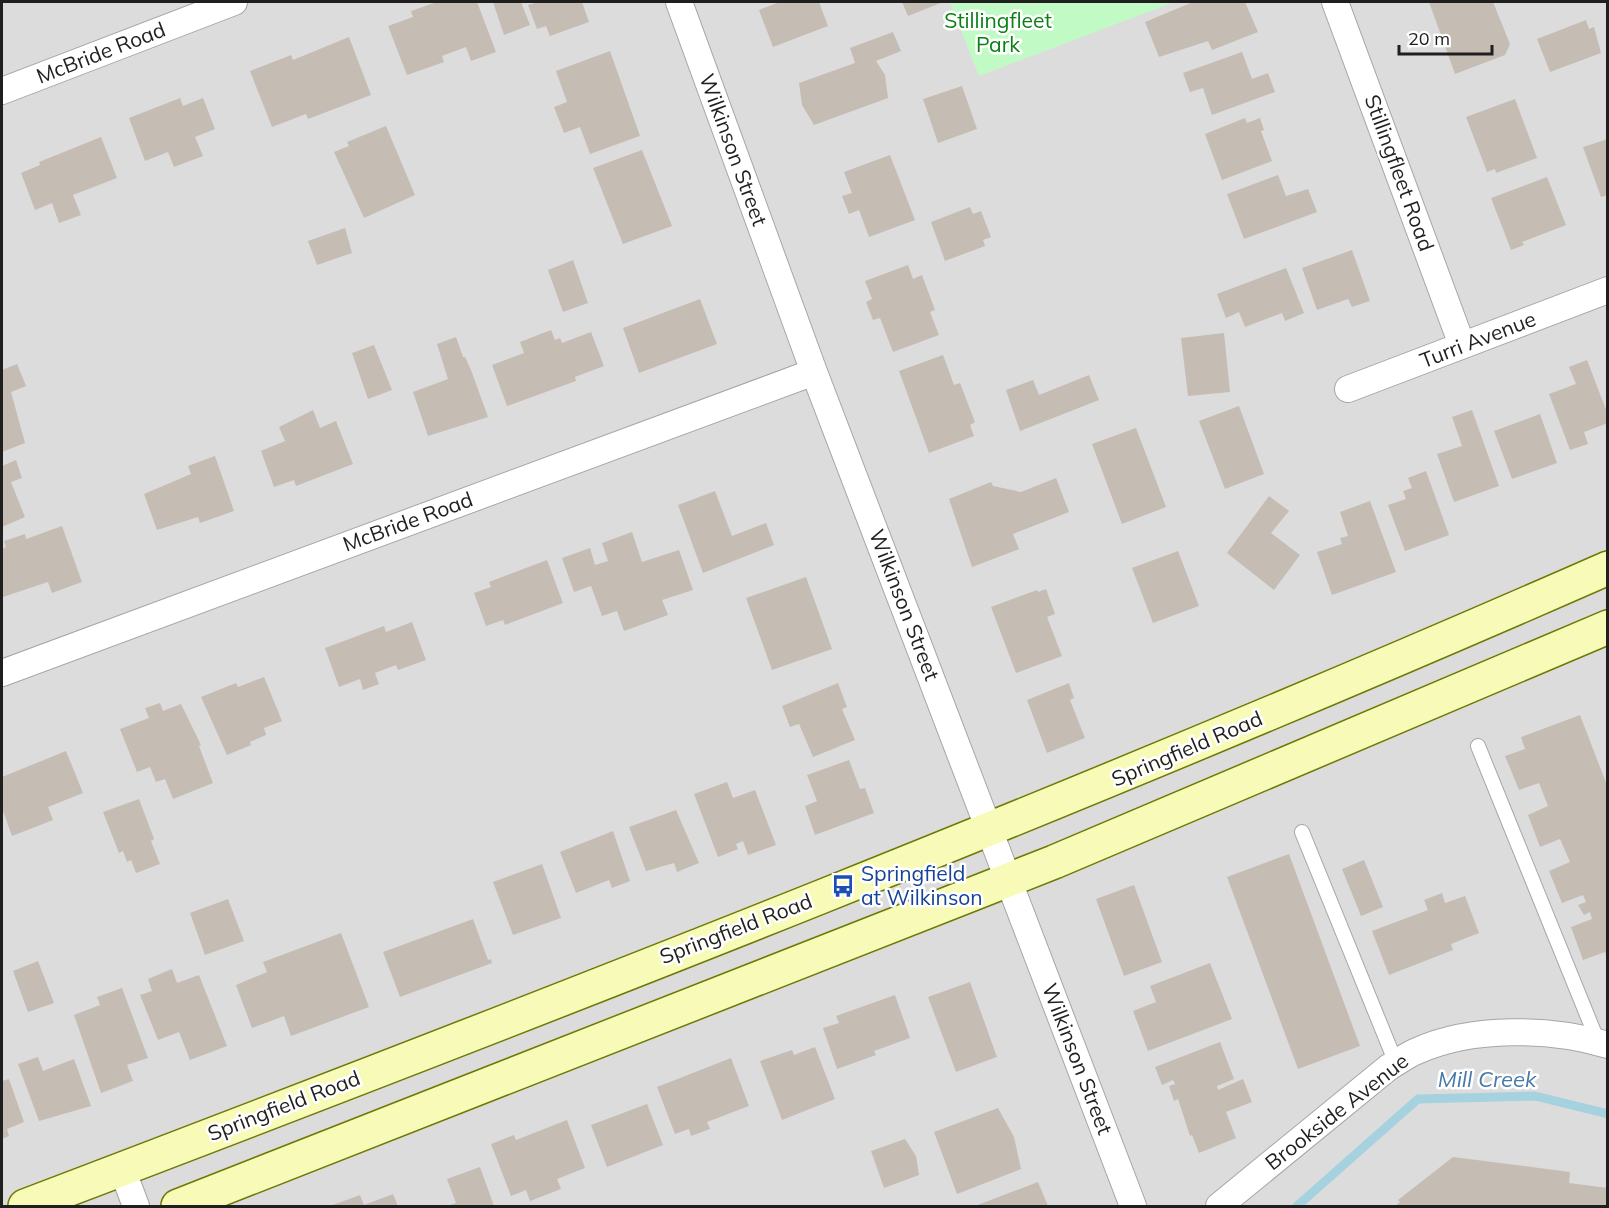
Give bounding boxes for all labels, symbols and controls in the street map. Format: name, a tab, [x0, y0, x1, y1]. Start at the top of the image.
park label: Stillingfleet Park	[944, 7, 1052, 57]
street label: McBride Road	[32, 16, 169, 89]
scale bar	[1399, 18, 1492, 56]
text: 20 m	[1408, 27, 1450, 50]
street label: Wilkinson Street	[694, 70, 773, 229]
street label: Stillingfleet Road	[1360, 91, 1440, 254]
street label: Turri Avenue	[1416, 305, 1539, 373]
street label: McBride Road	[339, 486, 476, 557]
street label: Wilkinson Street	[864, 525, 946, 684]
street label: Springfield Road	[1107, 705, 1266, 792]
place label: Springfield at Wilkinson	[861, 860, 983, 910]
bus stop icon: Springfield at Wilkinson	[830, 873, 856, 899]
street label: Springfield Road	[656, 887, 816, 969]
street label: Wilkinson Street	[1037, 979, 1119, 1138]
street label: Brookside Avenue	[1260, 1047, 1413, 1175]
street label: Springfield Road	[204, 1064, 364, 1146]
water label: Mill Creek	[1438, 1065, 1537, 1093]

